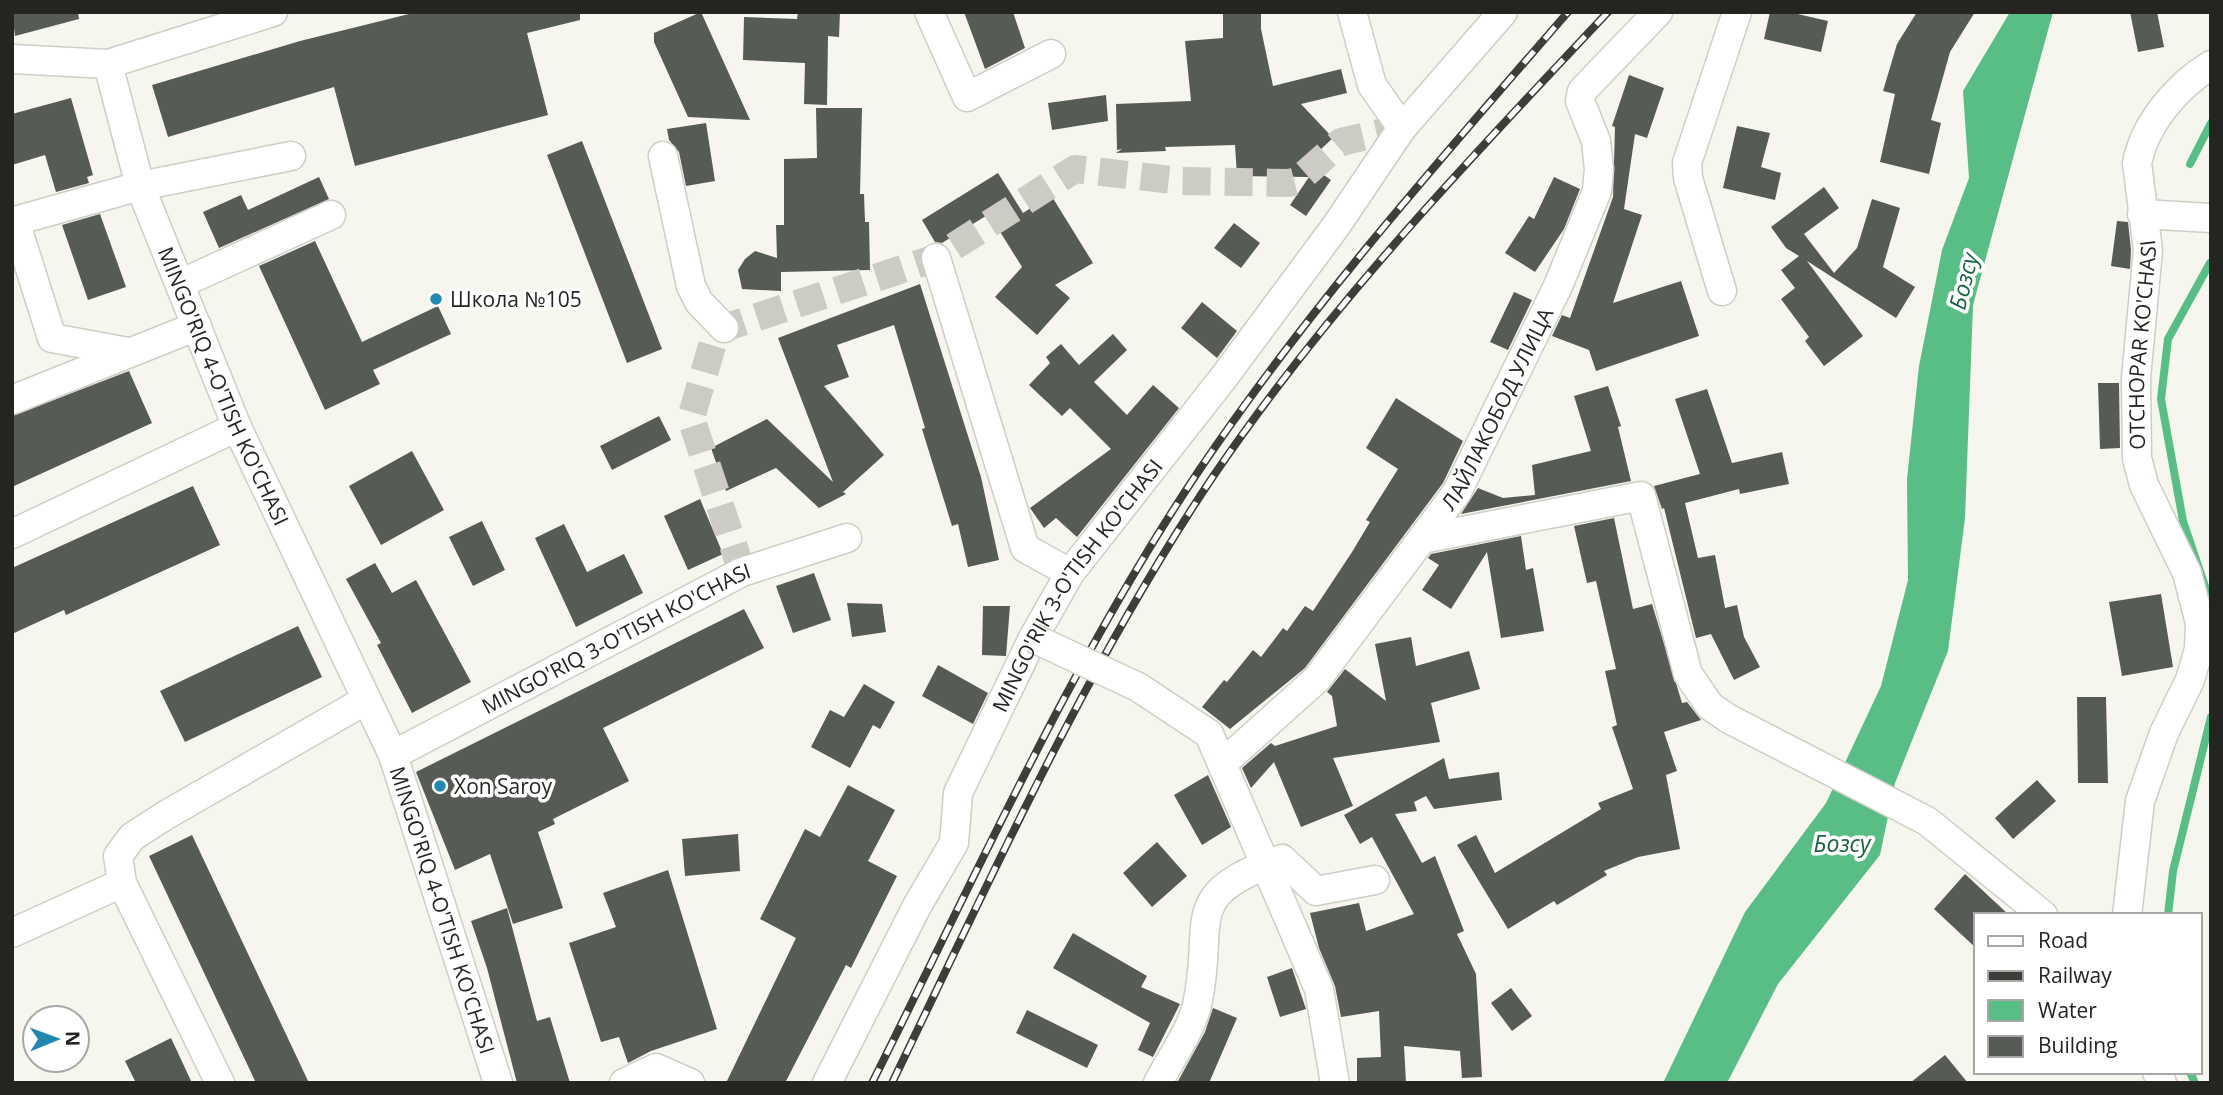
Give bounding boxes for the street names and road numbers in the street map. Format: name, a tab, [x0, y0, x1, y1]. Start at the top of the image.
street label: OTCHOPAR KO'CHASI	[2122, 238, 2162, 450]
street label: MINGO'RIQ 4-O'TISH KO'CHASI	[152, 243, 296, 530]
street label: ЛАЙЛАКОБОД УЛИЦА	[1434, 302, 1560, 516]
street label: MINGO'RIK 3-O'TISH KO'CHASI	[985, 453, 1169, 716]
street label: MINGO'RIQ 3-O'TISH KO'CHASI	[477, 556, 754, 720]
street label: MINGO'RIQ 4-O'TISH KO'CHASI	[384, 763, 502, 1057]

